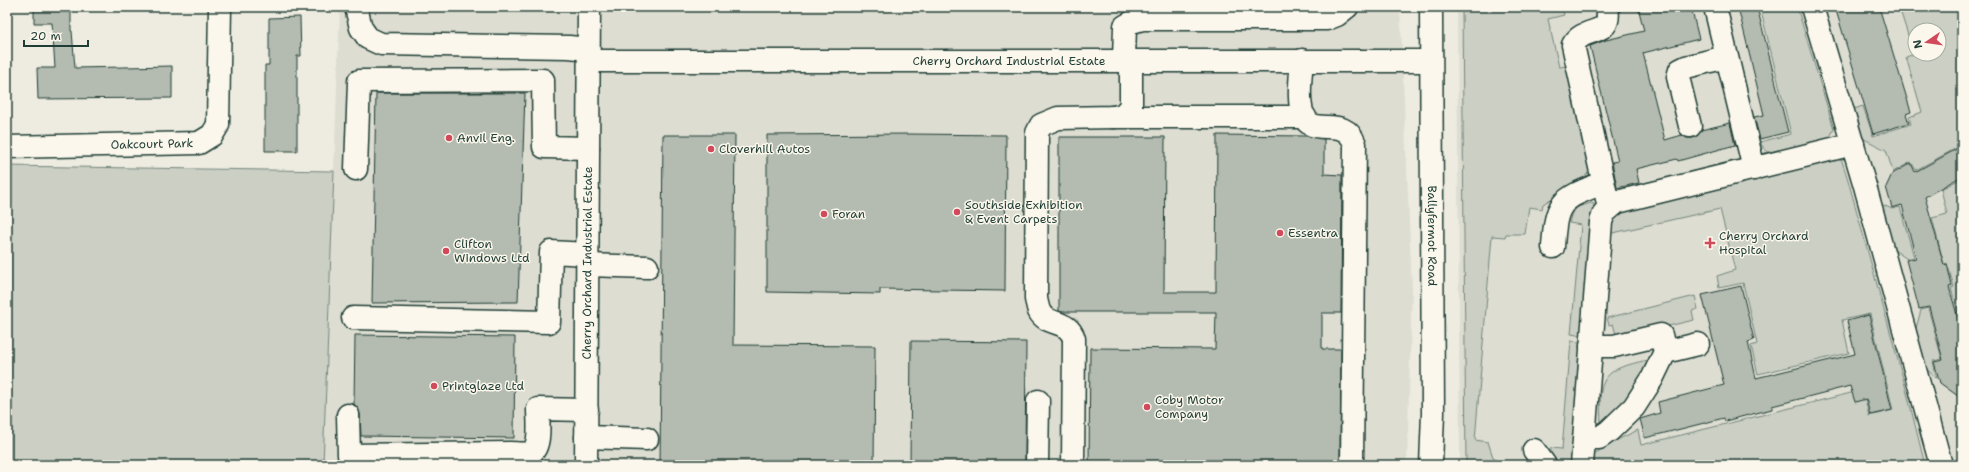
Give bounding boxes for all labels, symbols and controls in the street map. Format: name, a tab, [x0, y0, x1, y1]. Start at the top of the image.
scale bar	[24, 22, 88, 48]
north arrow	[1907, 22, 1947, 62]
text: 20 m	[30, 28, 61, 44]
text: N	[1909, 38, 1926, 50]
street label: Cherry Orchard Industrial Estate	[912, 53, 1106, 69]
place label: Anvil Eng.	[457, 130, 515, 146]
marker: Anvil Eng.	[444, 133, 454, 143]
street label: Oakcourt Park	[110, 135, 194, 153]
place label: Cloverhill Autos	[719, 141, 810, 157]
marker: Cloverhill Autos	[706, 144, 716, 154]
street label: Cherry Orchard Industrial Estate	[579, 166, 596, 360]
street label: Ballyfermot Road	[1424, 186, 1440, 287]
place label: Southside Exhibition & Event Carpets	[965, 197, 1083, 227]
place label: Foran	[832, 206, 865, 222]
marker: Southside Exhibition & Event Carpets	[952, 207, 962, 217]
marker: Foran	[819, 209, 829, 219]
place label: Essentra	[1288, 225, 1339, 241]
marker: Essentra	[1275, 228, 1285, 238]
place label: Cherry Orchard Hospital	[1719, 228, 1809, 258]
place label: Clifton Windows Ltd	[454, 236, 530, 266]
marker: Cherry Orchard Hospital	[1704, 237, 1716, 249]
marker: Clifton Windows Ltd	[441, 246, 451, 256]
place label: Printglaze Ltd	[442, 378, 524, 394]
marker: Printglaze Ltd	[429, 381, 439, 391]
place label: Coby Motor Company	[1155, 392, 1224, 422]
marker: Coby Motor Company	[1142, 402, 1152, 412]

